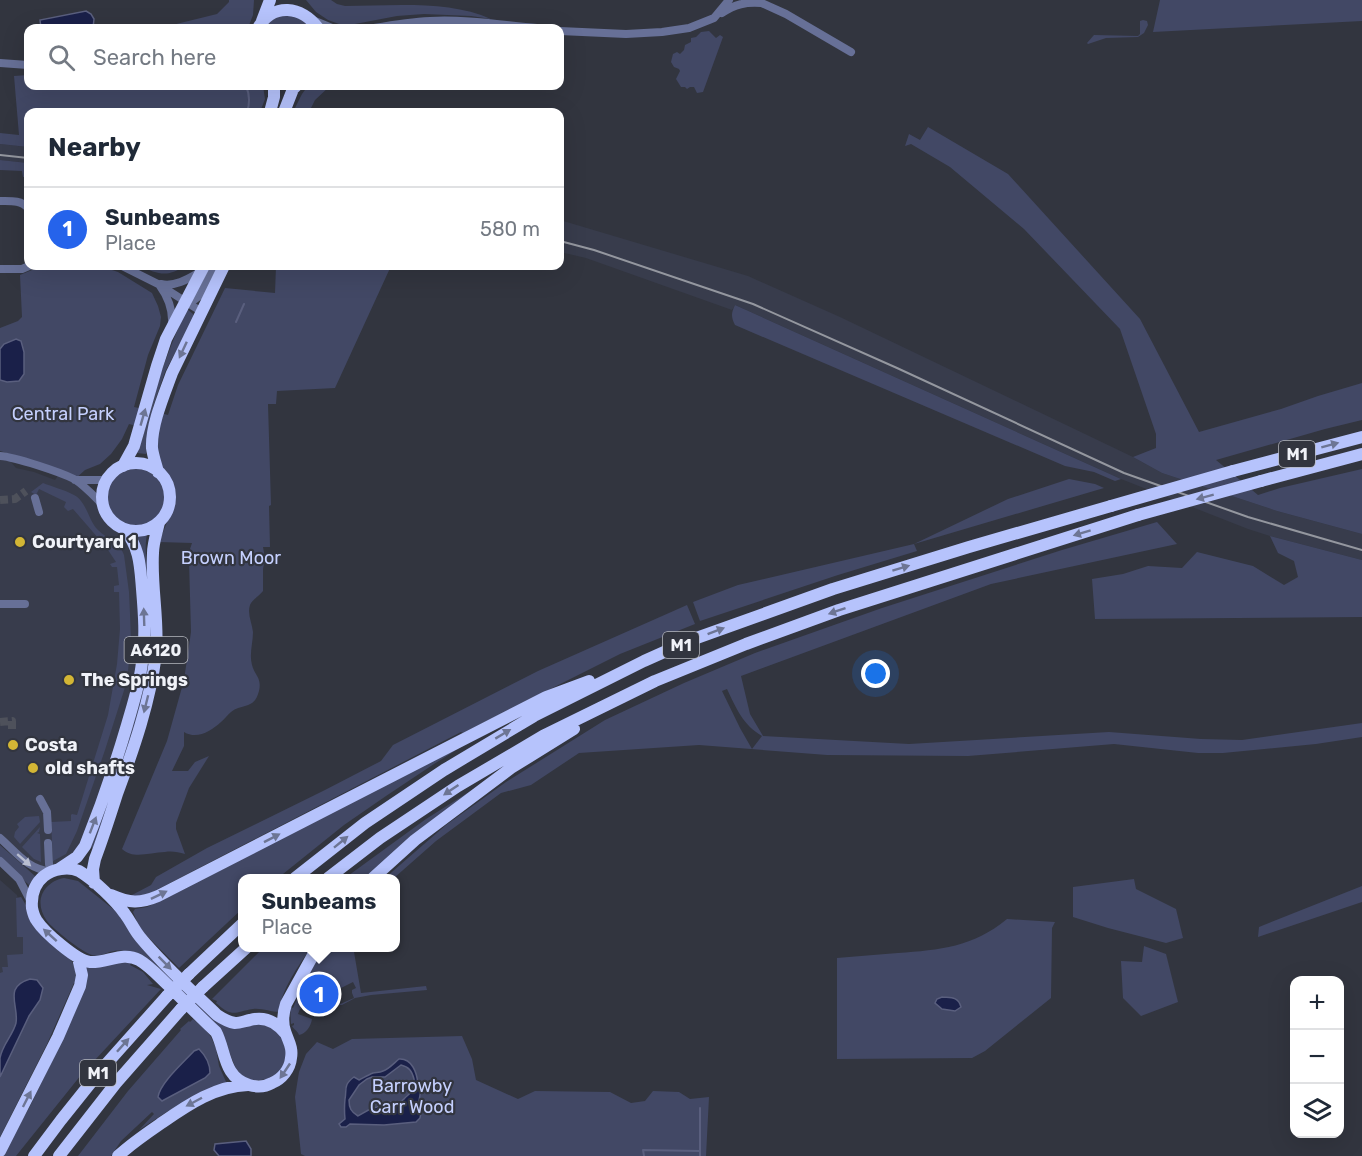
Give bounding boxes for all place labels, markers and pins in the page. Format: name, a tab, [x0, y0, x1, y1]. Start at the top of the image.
place label: Courtyard 1	[32, 531, 137, 553]
marker: Courtyard 1	[13, 535, 27, 549]
place label: The Springs	[81, 669, 188, 691]
marker: The Springs	[62, 673, 76, 687]
place label: Costa	[25, 734, 78, 756]
marker: Costa	[6, 738, 20, 752]
place label: old shafts	[45, 757, 135, 779]
marker: old shafts	[26, 761, 40, 775]
pin: 1	[300, 972, 338, 1016]

